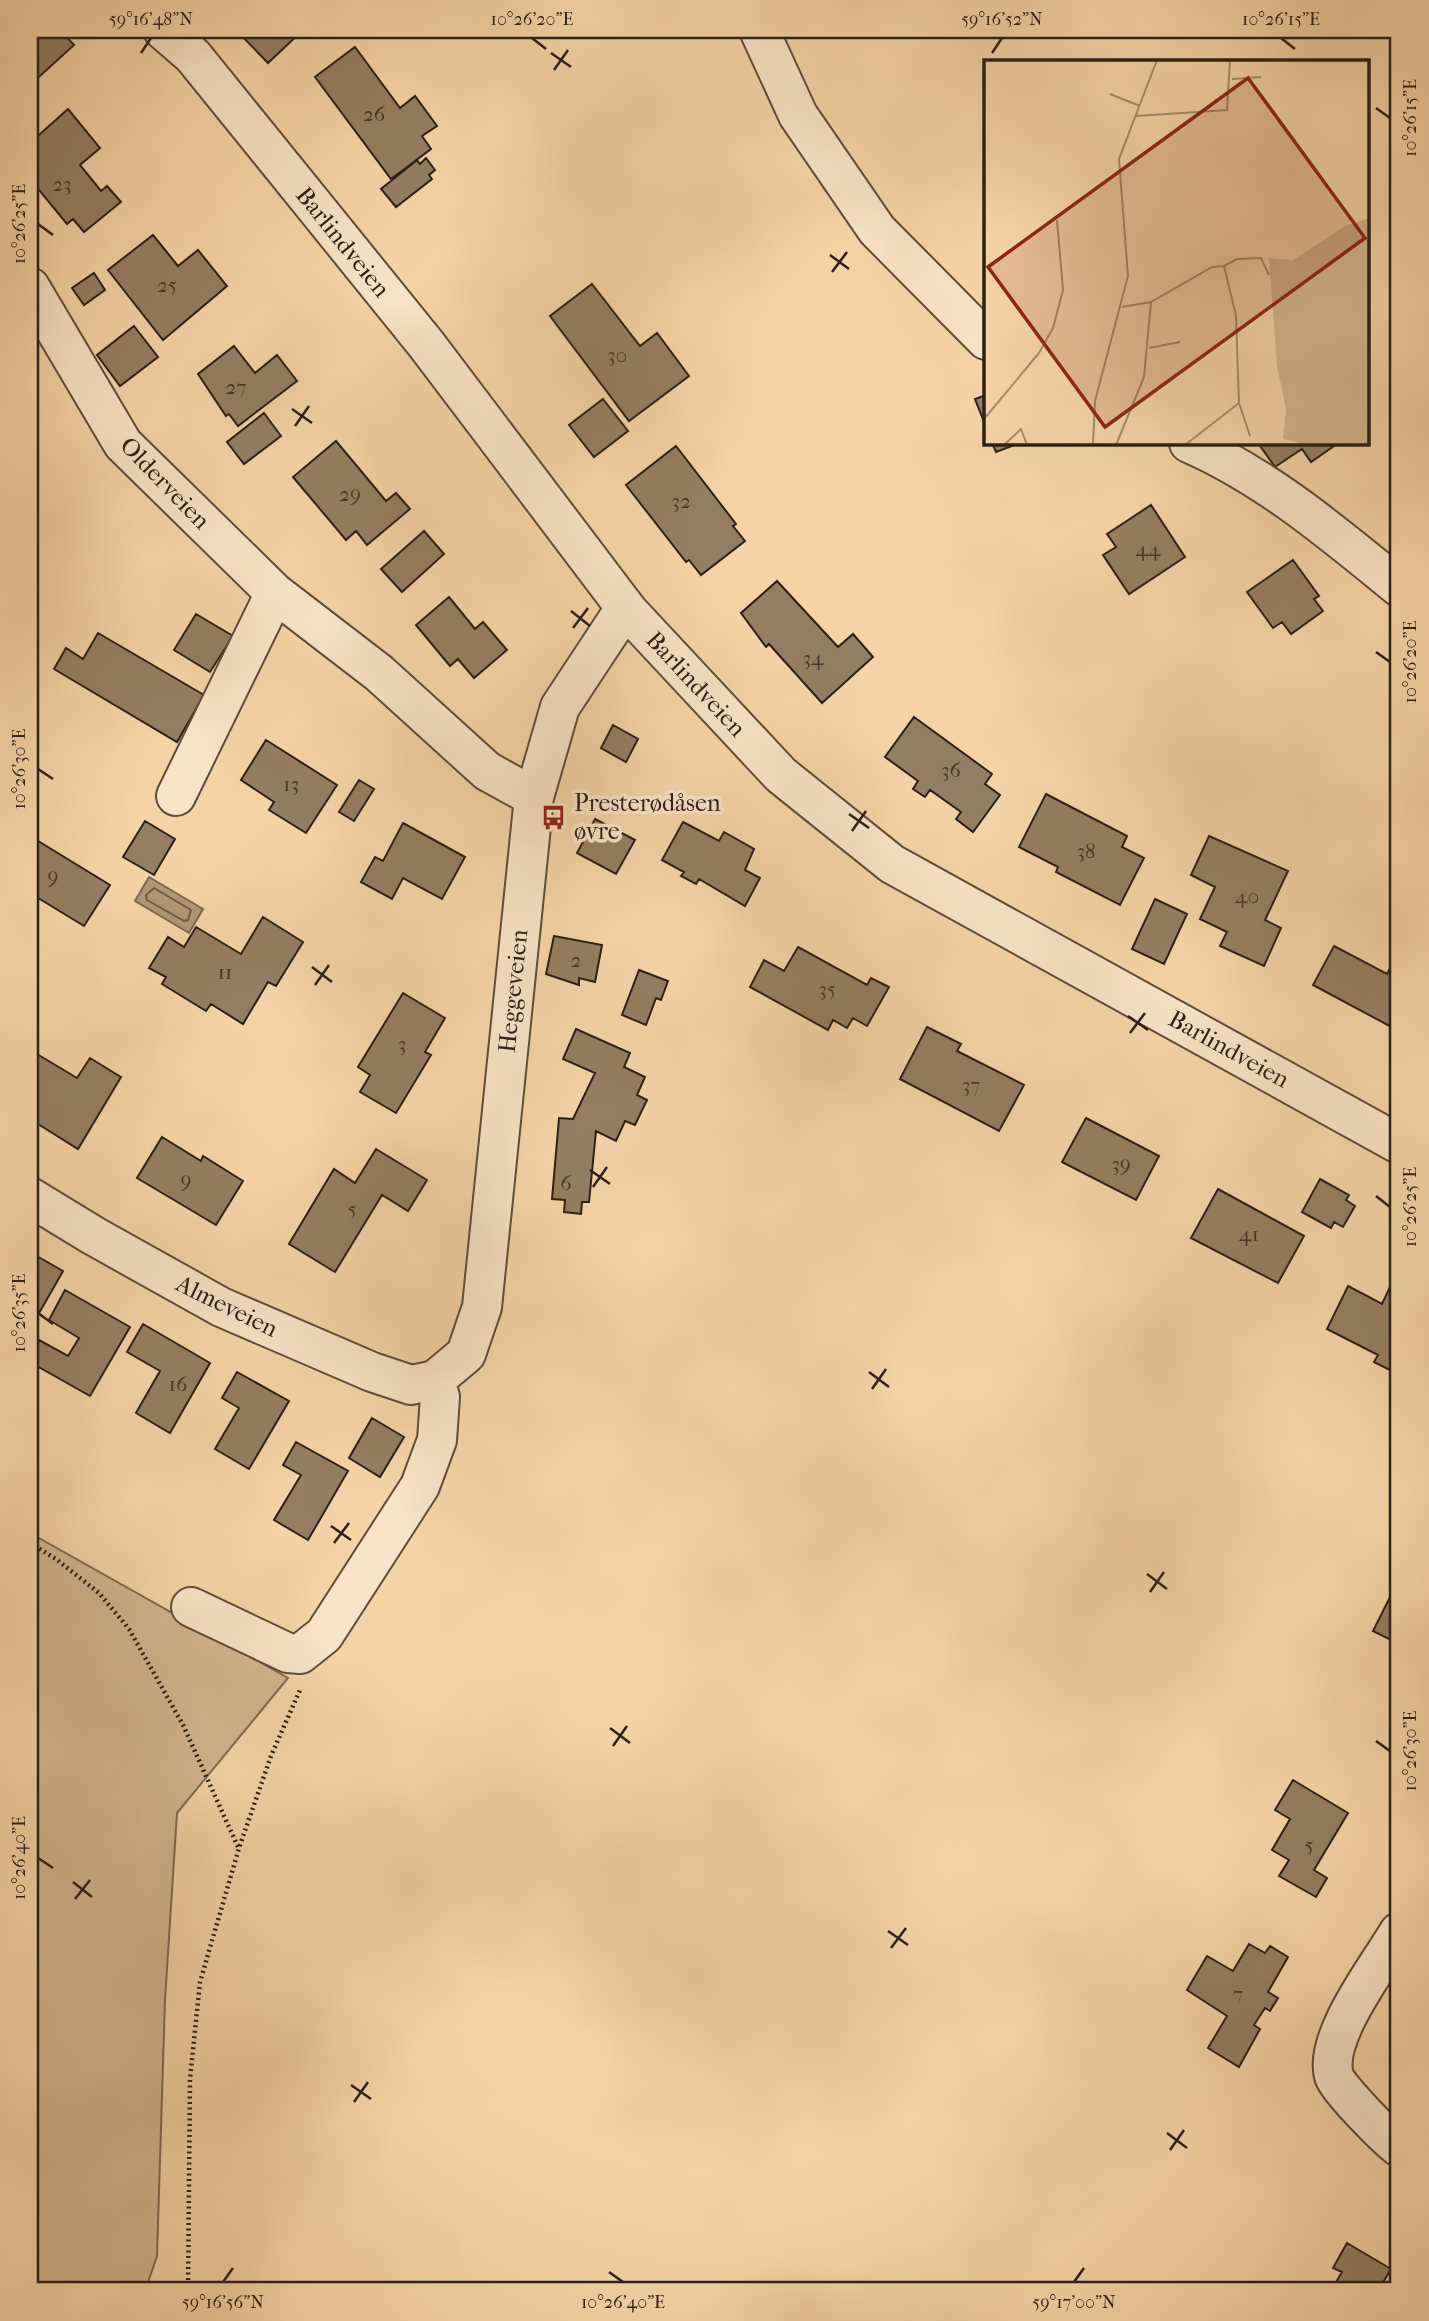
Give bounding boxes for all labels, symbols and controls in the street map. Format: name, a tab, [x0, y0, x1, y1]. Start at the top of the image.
text: 59°16'48"N	[109, 9, 193, 30]
text: 10°26'20"E	[491, 9, 573, 30]
text: 59°16'52"N	[961, 9, 1043, 30]
text: 10°26'15"E	[1242, 9, 1320, 30]
inset map	[984, 60, 1370, 444]
text: 10°26'15"E	[1400, 79, 1421, 157]
house number: 26	[363, 102, 386, 126]
house number: 23	[52, 172, 72, 196]
street label: Barlindveien	[290, 181, 396, 303]
text: 10°26'25"E	[9, 184, 30, 264]
house number: 25	[157, 273, 177, 297]
house number: 30	[607, 343, 627, 367]
house number: 27	[226, 375, 246, 399]
street label: Olderveien	[114, 431, 216, 535]
house number: 29	[339, 482, 361, 506]
house number: 32	[671, 489, 691, 513]
house number: 44	[1136, 537, 1161, 561]
text: 10°26'20"E	[1400, 621, 1421, 703]
street label: Barlindveien	[640, 626, 752, 742]
house number: 34	[802, 646, 824, 670]
text: 10°26'30"E	[9, 729, 30, 809]
house number: 36	[941, 758, 962, 782]
house number: 13	[283, 772, 299, 796]
place label: Presterødåsen øvre	[574, 789, 721, 845]
bus stop icon: Presterødåsen øvre	[540, 803, 568, 831]
house number: 38	[1076, 839, 1096, 863]
house number: 9	[47, 864, 59, 888]
house number: 40	[1235, 884, 1259, 908]
street label: Heggeveien	[493, 928, 533, 1054]
house number: 2	[571, 948, 582, 972]
house number: 11	[218, 960, 233, 984]
house number: 35	[818, 977, 836, 1001]
street label: Barlindveien	[1164, 1004, 1294, 1094]
house number: 3	[398, 1032, 406, 1056]
house number: 37	[962, 1073, 980, 1097]
house number: 39	[1111, 1152, 1131, 1176]
text: 10°26'25"E	[1400, 1167, 1421, 1247]
house number: 9	[180, 1168, 192, 1192]
house number: 6	[560, 1171, 572, 1195]
house number: 5	[347, 1197, 357, 1221]
house number: 41	[1239, 1222, 1259, 1246]
street label: Almeveien	[171, 1269, 283, 1343]
text: 10°26'35"E	[9, 1274, 30, 1352]
house number: 16	[169, 1372, 188, 1396]
text: 10°26'30"E	[1400, 1711, 1421, 1791]
text: 10°26'40"E	[9, 1816, 30, 1900]
house number: 5	[1304, 1833, 1314, 1857]
house number: 7	[1233, 1982, 1243, 2006]
text: 59°16'56"N	[182, 2292, 264, 2313]
text: 10°26'40"E	[581, 2292, 665, 2313]
text: 59°17'00"N	[1032, 2292, 1116, 2313]

